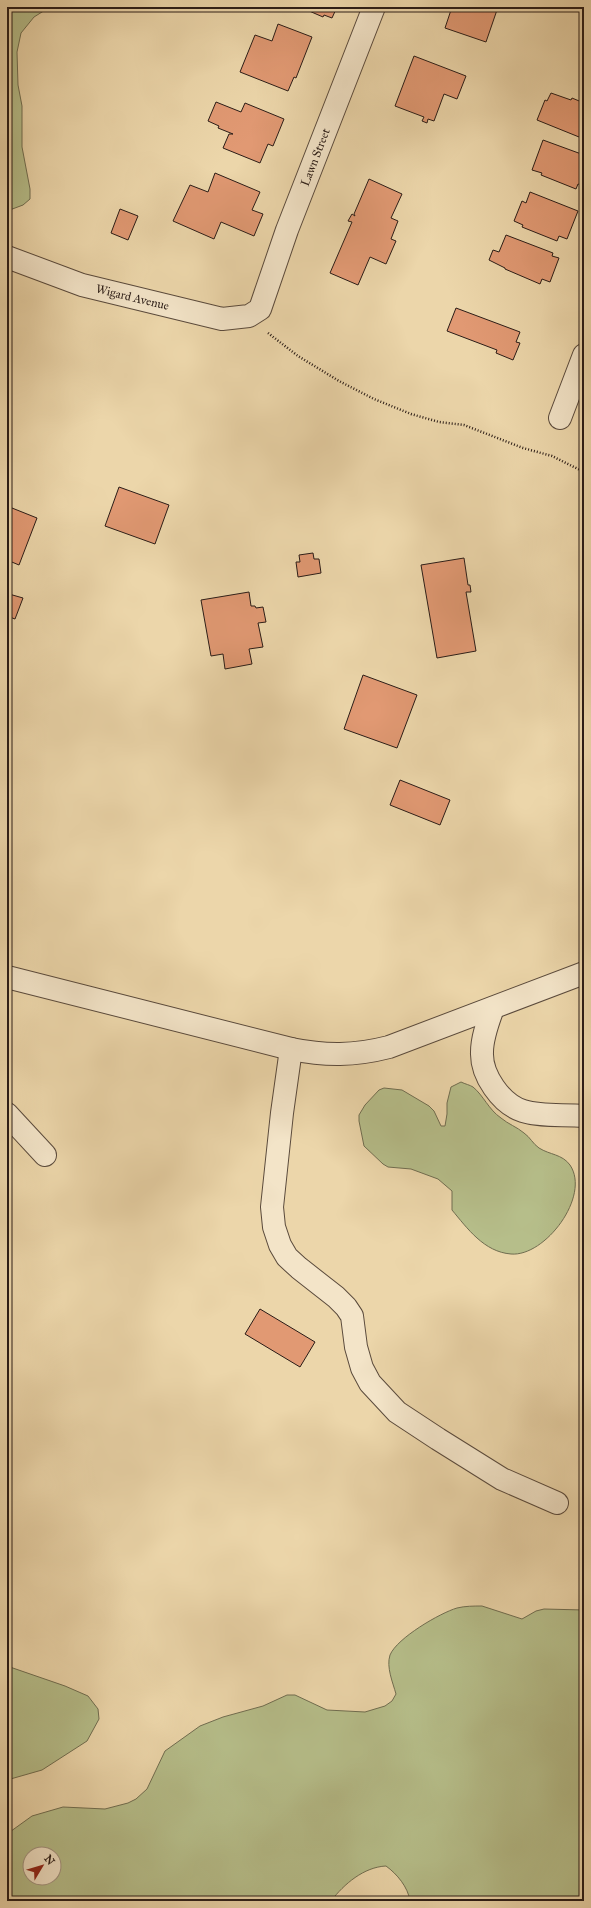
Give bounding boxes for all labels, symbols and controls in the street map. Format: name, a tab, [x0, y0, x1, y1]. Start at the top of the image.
street label: Lawn Street	[298, 126, 333, 188]
street label: Wigard Avenue	[95, 282, 170, 313]
north arrow	[22, 1846, 62, 1886]
text: N	[41, 1852, 58, 1868]

